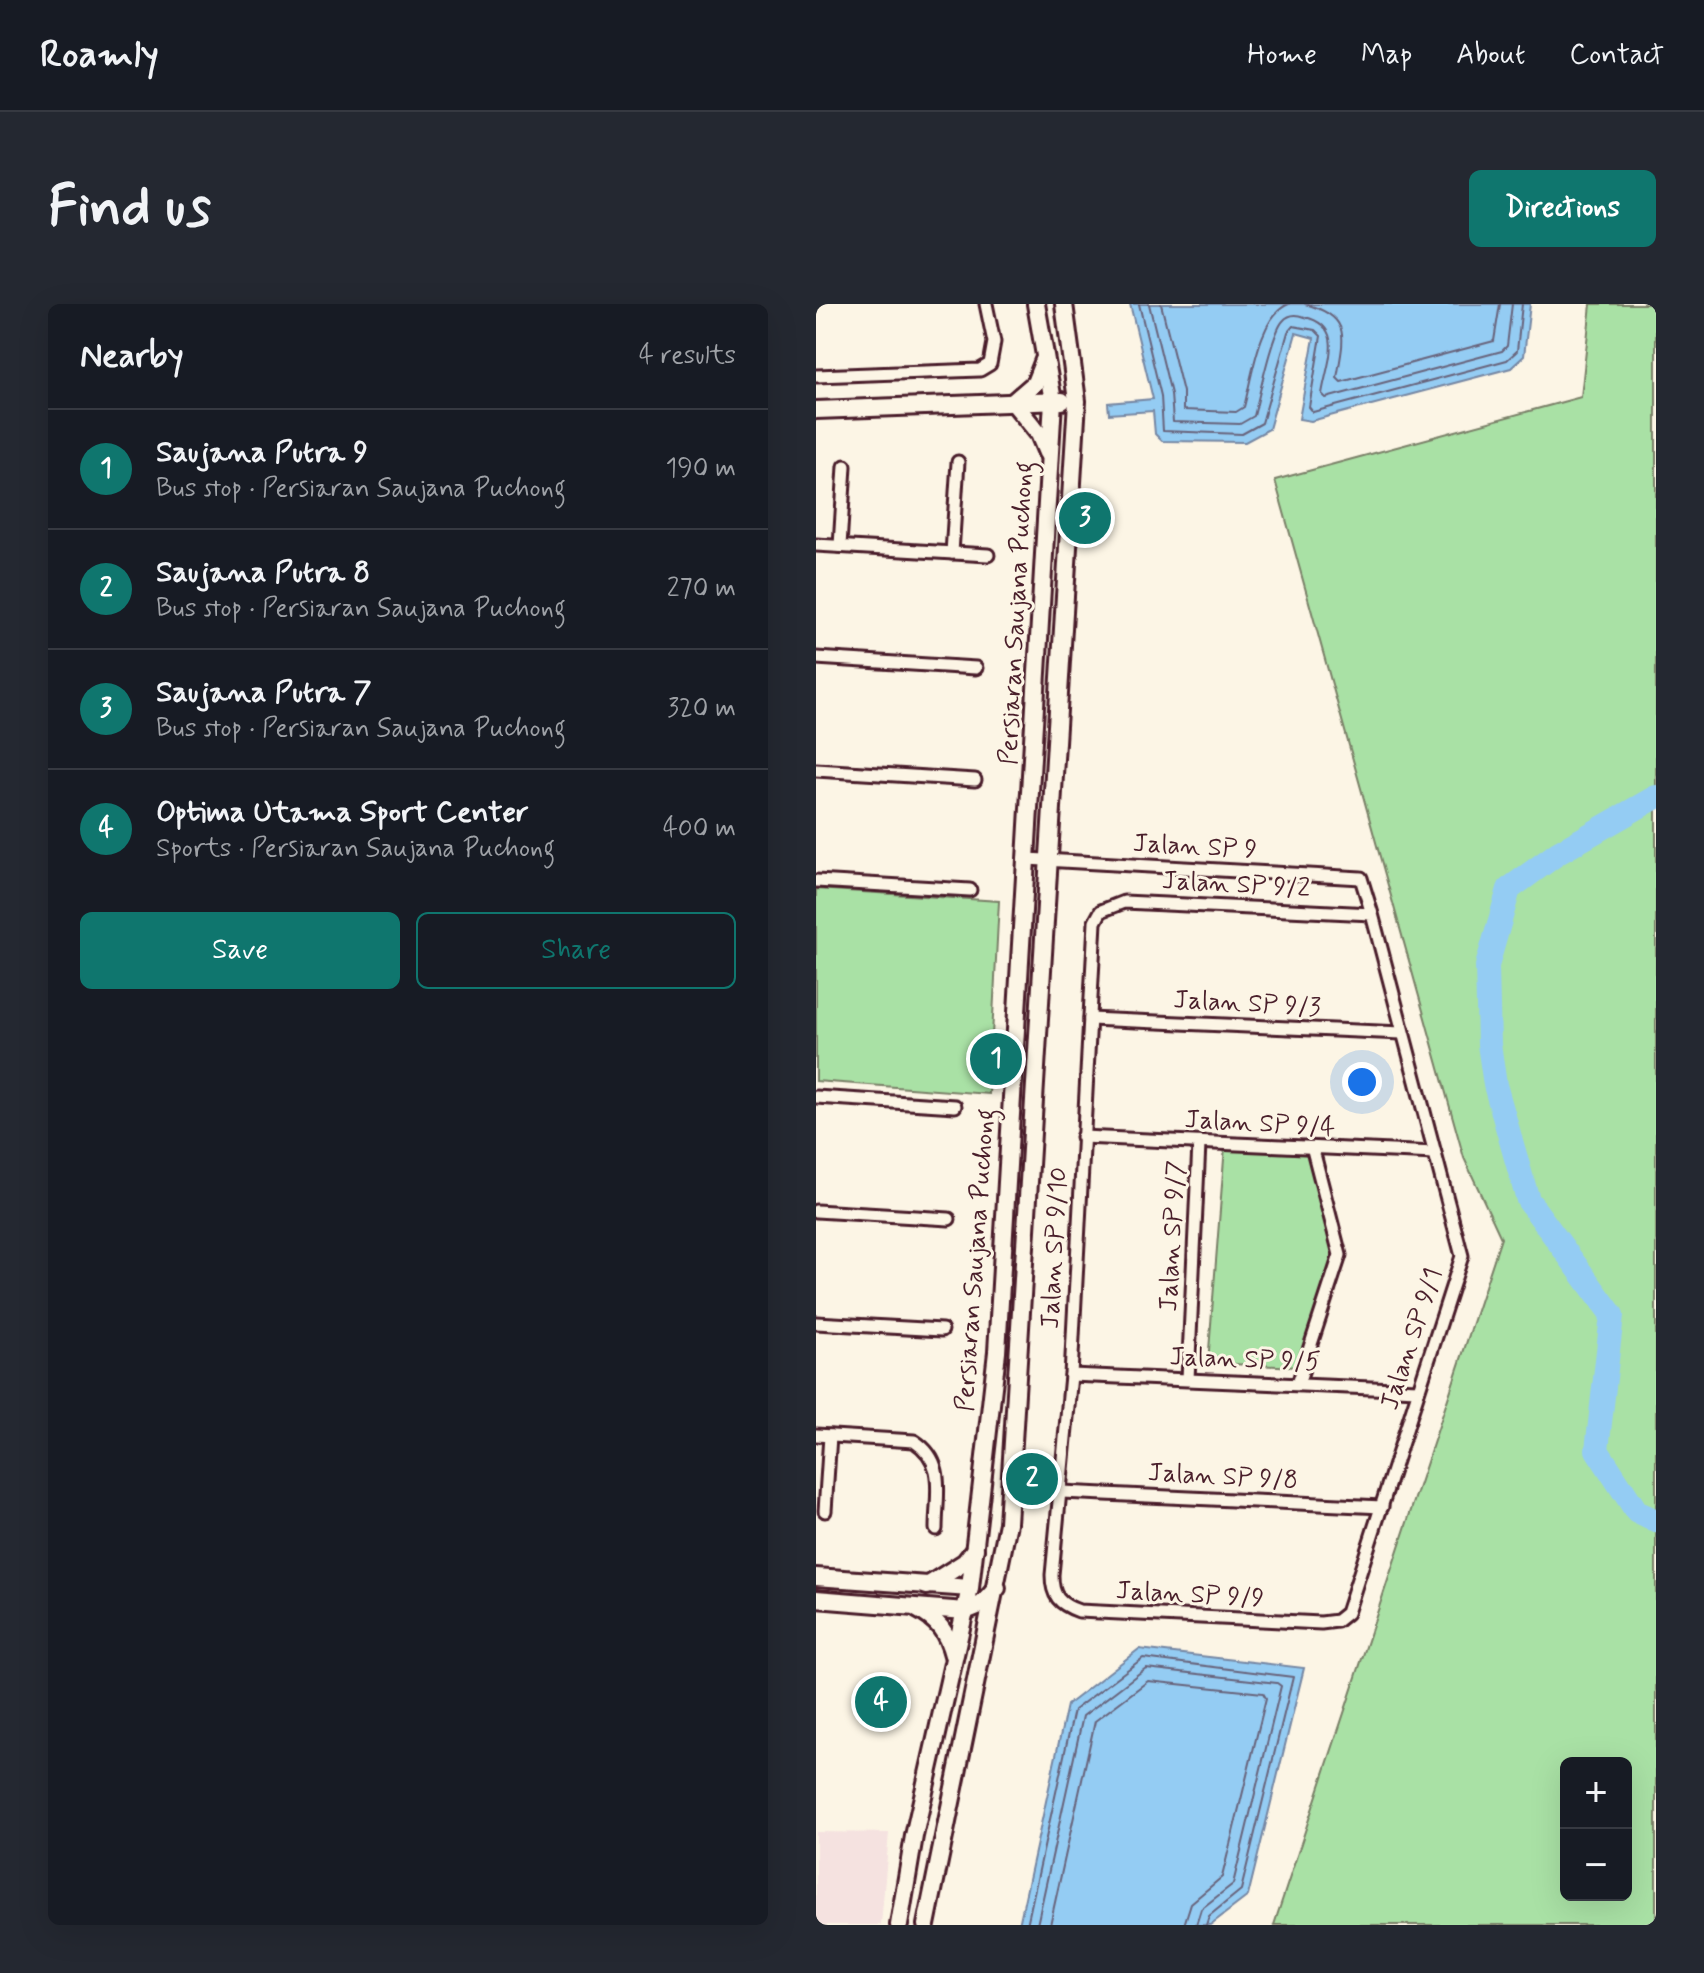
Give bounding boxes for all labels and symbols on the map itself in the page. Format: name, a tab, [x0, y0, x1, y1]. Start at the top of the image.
street label: Persiaran Saujana Puchong	[992, 460, 1045, 766]
pin: 3	[1059, 488, 1111, 548]
street label: Jalan SP 9	[1132, 827, 1258, 867]
street label: Jalan SP 9/2	[1161, 864, 1311, 906]
street label: Jalan SP 9/3	[1172, 983, 1322, 1025]
pin: 1	[970, 1029, 1022, 1089]
your location	[1342, 1062, 1382, 1102]
street label: Jalan SP 9/4	[1184, 1103, 1336, 1145]
street label: Persiaran Saujana Puchong	[948, 1107, 1007, 1413]
street label: Jalan SP 9/7	[1152, 1159, 1194, 1313]
street label: Jalan SP 9/10	[1034, 1166, 1076, 1330]
street label: Jalan SP 9/1	[1373, 1264, 1451, 1414]
street label: Jalan SP 9/5	[1169, 1340, 1321, 1380]
pin: 2	[1006, 1449, 1058, 1509]
street label: Jalan SP 9/8	[1147, 1456, 1299, 1498]
street label: Jalan SP 9/9	[1115, 1574, 1265, 1616]
pin: 4	[855, 1672, 907, 1732]

